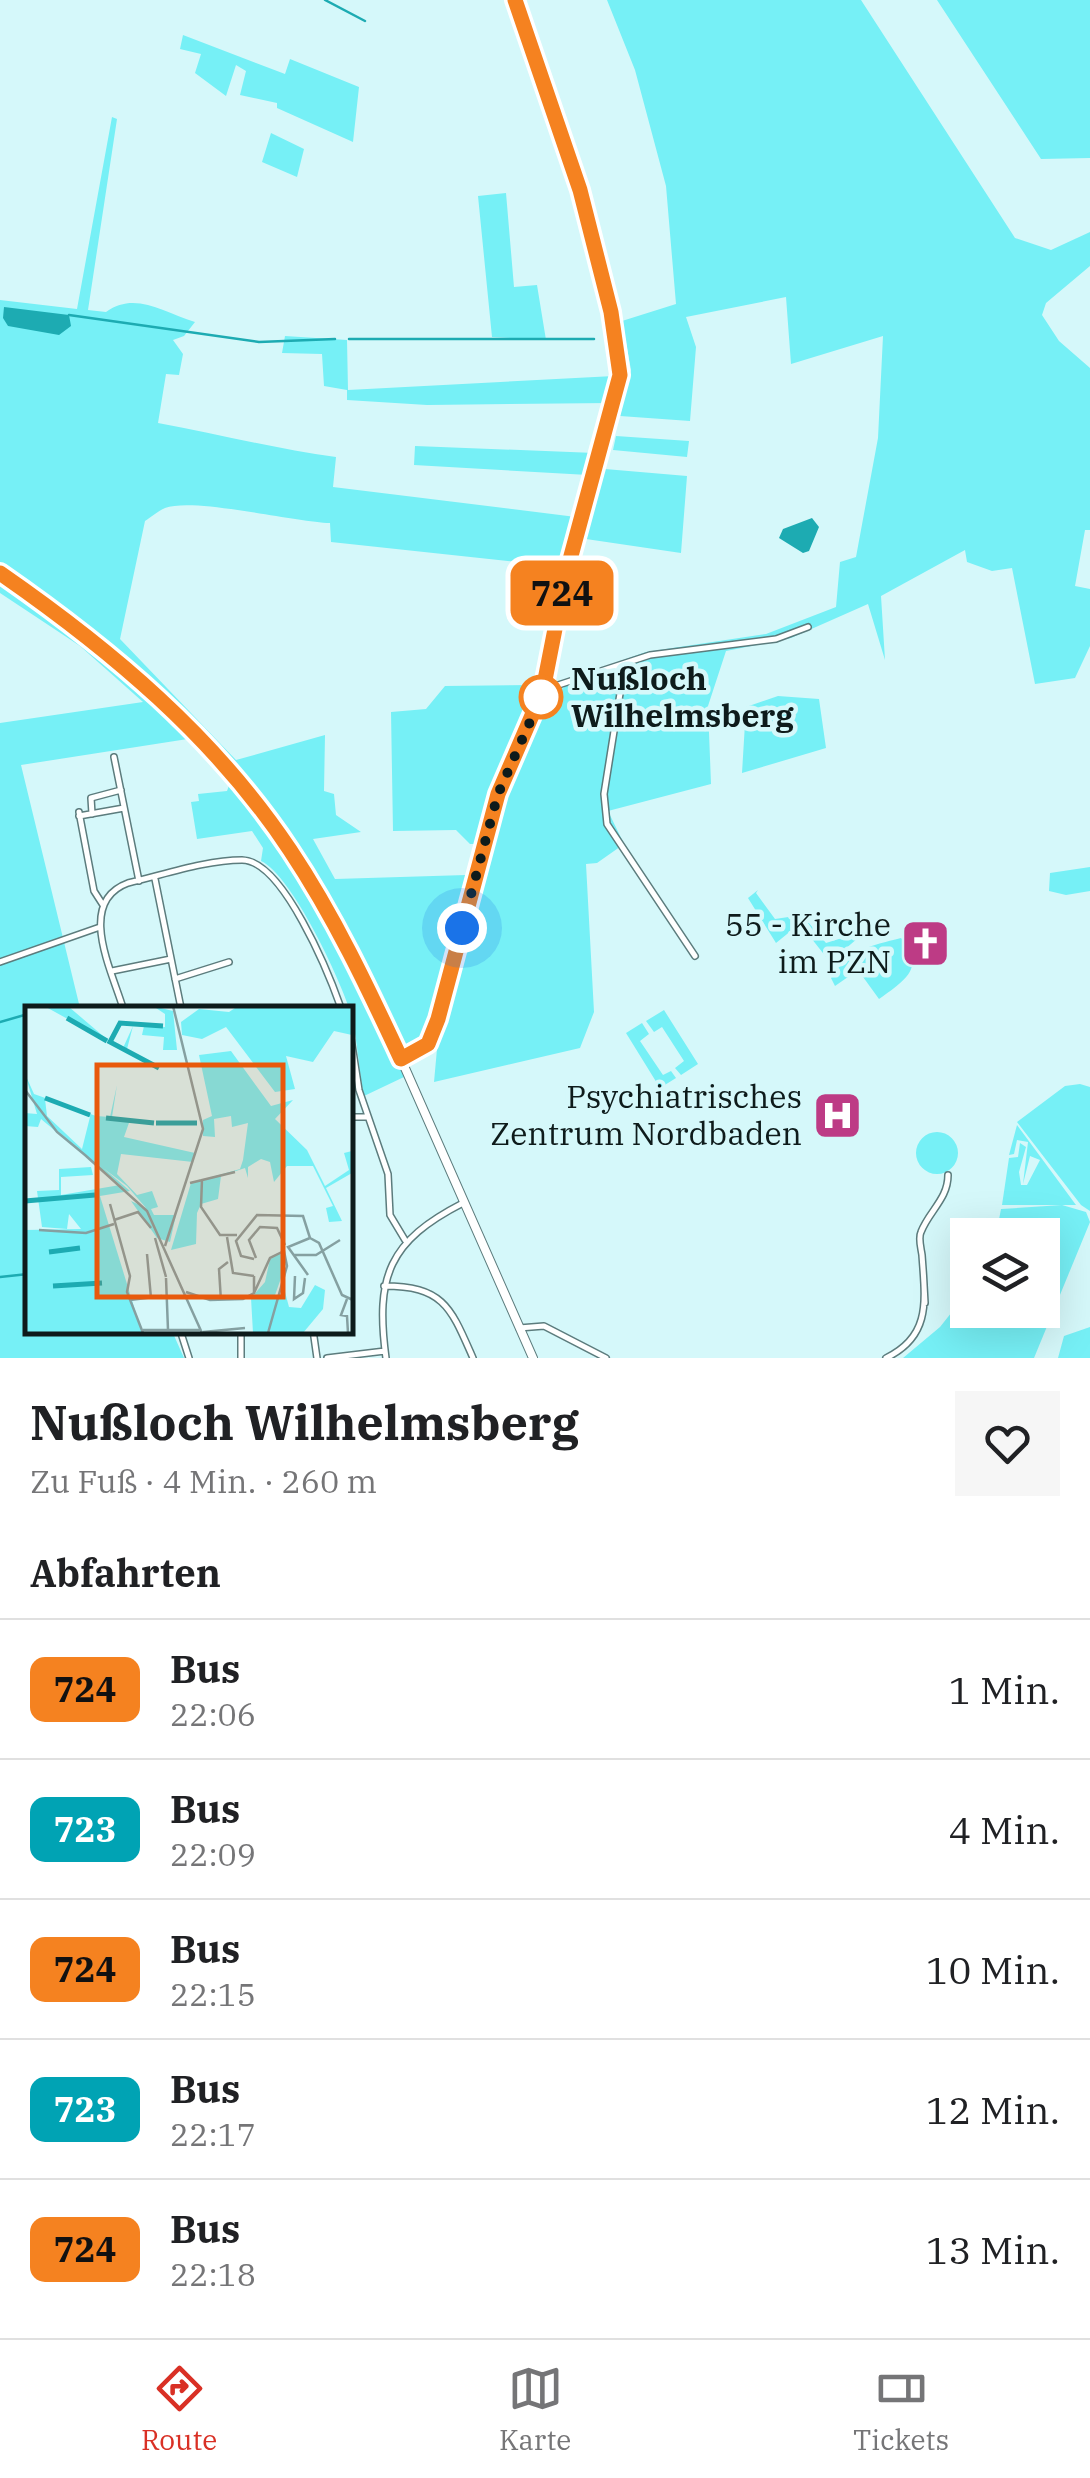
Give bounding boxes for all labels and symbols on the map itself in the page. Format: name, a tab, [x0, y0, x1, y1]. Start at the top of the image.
line badge: 724	[504, 560, 620, 626]
place label: Nußloch Wilhelmsberg	[571, 657, 794, 736]
marker: Nußloch Wilhelmsberg	[520, 676, 562, 718]
your location	[437, 903, 487, 953]
place label: 55 - Kirche im PZN	[725, 903, 891, 982]
church icon: 55 - Kirche im PZN	[900, 917, 952, 969]
inset map	[25, 1006, 352, 1333]
place label: Psychiatrisches Zentrum Nordbaden	[490, 1075, 802, 1154]
hospital icon: Psychiatrisches Zentrum Nordbaden	[811, 1089, 863, 1141]

